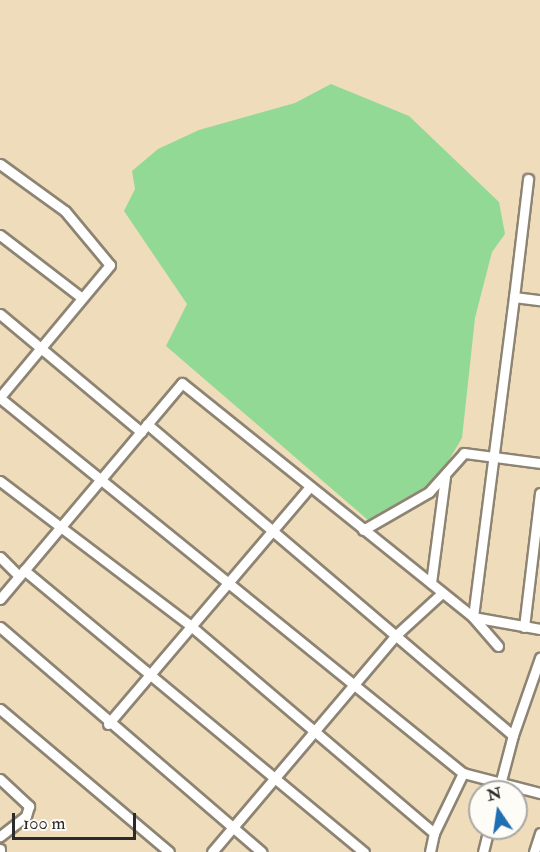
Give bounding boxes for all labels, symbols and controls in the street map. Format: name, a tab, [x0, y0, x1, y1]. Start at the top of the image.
north arrow	[468, 780, 528, 840]
text: N	[485, 783, 504, 806]
scale bar	[15, 801, 140, 839]
text: 100 m	[23, 812, 66, 835]

